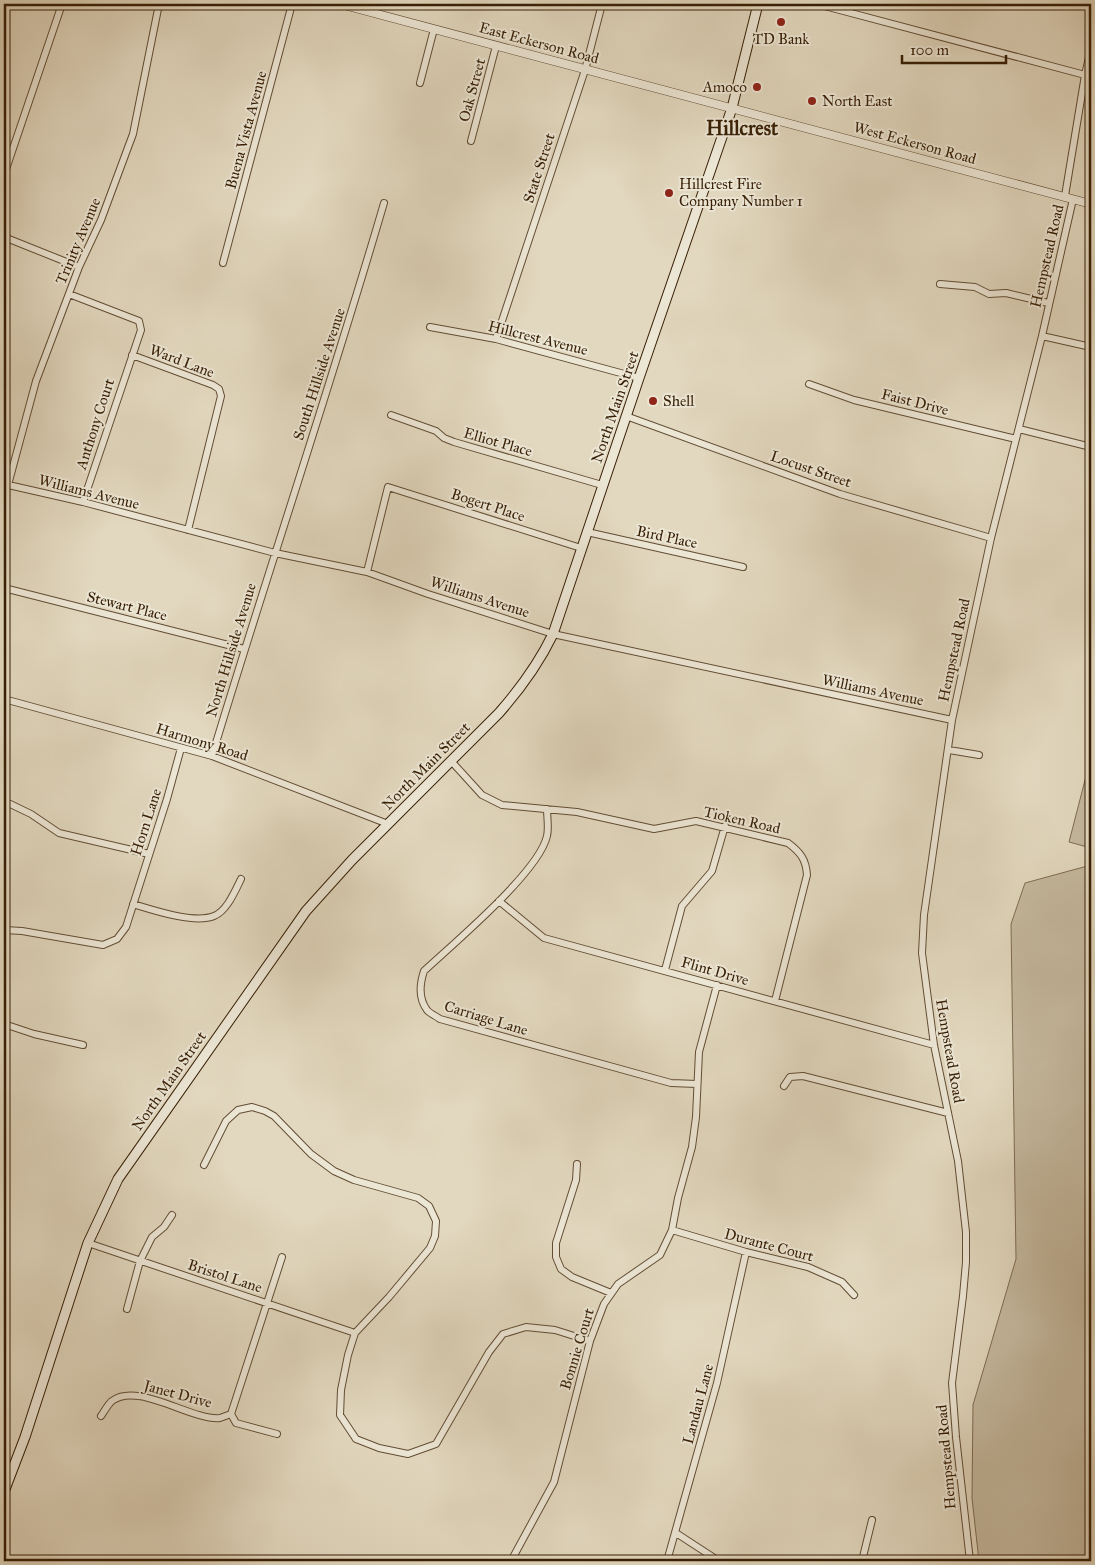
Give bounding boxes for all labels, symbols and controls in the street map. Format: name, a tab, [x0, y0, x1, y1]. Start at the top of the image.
marker: TD Bank	[775, 16, 787, 28]
street label: East Eckerson Road	[477, 18, 601, 68]
place label: TD Bank	[753, 30, 809, 48]
scale bar	[902, 32, 1006, 64]
text: 100 m	[910, 41, 950, 59]
street label: Oak Street	[455, 56, 489, 124]
street label: Buena Vista Avenue	[222, 69, 270, 191]
place label: Amoco	[702, 78, 747, 96]
marker: Amoco	[751, 81, 763, 93]
place label: North East	[822, 92, 893, 110]
marker: North East	[806, 95, 818, 107]
district label: Hillcrest	[706, 116, 779, 140]
street label: West Eckerson Road	[852, 118, 979, 168]
street label: State Street	[519, 130, 559, 205]
place label: Hillcrest Fire Company Number 1	[679, 175, 803, 210]
marker: Hillcrest Fire Company Number 1	[663, 187, 675, 199]
street label: Trinity Avenue	[52, 195, 104, 287]
street label: Hempstead Road	[1026, 202, 1068, 309]
street label: South Hillside Avenue	[289, 306, 349, 442]
street label: Hillcrest Avenue	[486, 317, 590, 359]
street label: Ward Lane	[147, 340, 217, 382]
street label: North Main Street	[587, 348, 643, 465]
street label: Anthony Court	[72, 376, 118, 473]
street label: Faist Drive	[880, 385, 950, 419]
place label: Shell	[663, 392, 695, 410]
marker: Shell	[647, 395, 659, 407]
street label: Elliot Place	[462, 424, 534, 460]
street label: Locust Street	[768, 447, 854, 491]
street label: Williams Avenue	[37, 471, 141, 513]
street label: Bogert Place	[449, 485, 527, 525]
street label: Bird Place	[635, 522, 699, 552]
street label: Williams Avenue	[428, 572, 532, 622]
street label: North Hillside Avenue	[202, 581, 260, 719]
street label: Stewart Place	[85, 587, 169, 625]
street label: Hempstead Road	[934, 596, 974, 703]
street label: Williams Avenue	[821, 670, 925, 710]
street label: North Main Street	[378, 718, 474, 814]
street label: Harmony Road	[154, 719, 251, 765]
street label: Horn Lane	[127, 786, 165, 858]
street label: Tioken Road	[702, 802, 783, 838]
street label: Flint Drive	[679, 953, 751, 989]
street label: Carriage Lane	[442, 997, 530, 1039]
street label: Hempstead Road	[932, 998, 968, 1105]
street label: North Main Street	[128, 1027, 210, 1134]
street label: Durante Court	[723, 1224, 816, 1266]
street label: Bristol Lane	[186, 1256, 264, 1296]
street label: Bonnie Court	[556, 1305, 598, 1392]
street label: Landau Lane	[679, 1362, 717, 1446]
street label: Janet Drive	[140, 1376, 214, 1413]
street label: Hempstead Road	[932, 1403, 960, 1510]

